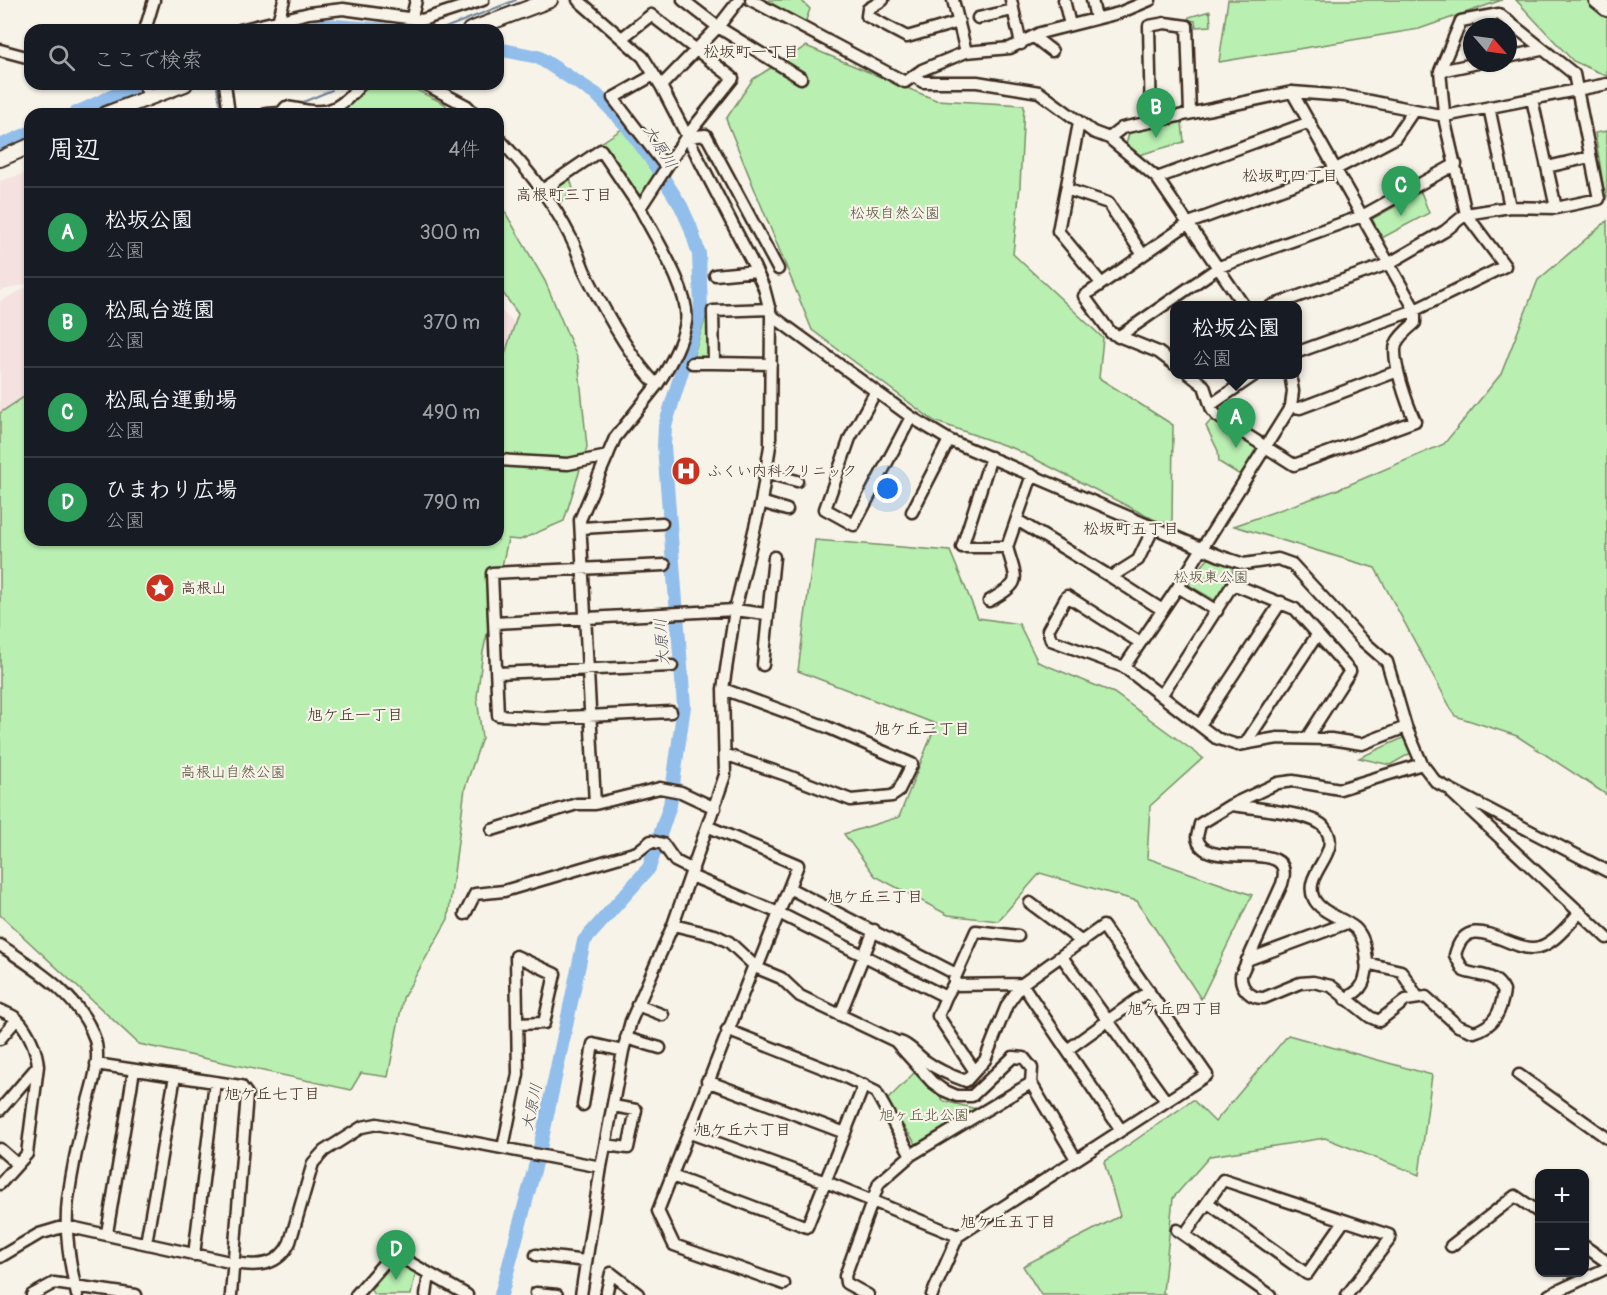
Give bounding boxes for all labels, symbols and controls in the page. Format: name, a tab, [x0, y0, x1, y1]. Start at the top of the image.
north arrow	[1463, 18, 1517, 72]
search box	[24, 24, 504, 90]
icon: search	[45, 41, 78, 74]
district label: 松坂町一丁目	[703, 42, 799, 62]
text: ここで検索	[93, 46, 203, 74]
pin: B	[1136, 88, 1176, 138]
water label: 大原川	[639, 121, 681, 173]
text: 周辺	[48, 134, 100, 166]
text: 4件	[448, 137, 480, 162]
district label: 松坂町四丁目	[1242, 166, 1338, 186]
pin: C	[1382, 166, 1420, 216]
district label: 高根町三丁目	[516, 185, 612, 205]
park label: 松坂自然公園	[850, 204, 940, 223]
text: 松坂公園	[105, 206, 193, 234]
text: A	[61, 220, 74, 245]
text: 300 m	[419, 220, 480, 245]
text: 公園	[105, 238, 145, 263]
text: 松風台遊園	[105, 296, 215, 324]
popup	[1170, 301, 1302, 379]
text: B	[62, 310, 73, 335]
text: 370 m	[423, 310, 480, 335]
text: 松坂公園	[1192, 314, 1280, 342]
text: 公園	[105, 328, 145, 353]
text: 公園	[1192, 346, 1232, 371]
text: 松風台運動場	[105, 386, 237, 414]
pin: A	[1216, 398, 1256, 448]
text: C	[61, 400, 74, 425]
text: 490 m	[422, 400, 480, 425]
text: 公園	[105, 418, 145, 443]
hospital icon: ふくい内科クリニック	[670, 455, 702, 487]
place label: ふくい内科クリニック	[707, 462, 857, 481]
your location	[873, 474, 902, 503]
text: ひまわり広場	[105, 476, 237, 504]
text: D	[61, 490, 74, 515]
text: 790 m	[423, 490, 480, 515]
text: 公園	[105, 508, 145, 533]
district label: 松坂町五丁目	[1083, 519, 1179, 539]
park label: 松坂東公園	[1173, 568, 1249, 587]
place icon: 高根山	[144, 572, 176, 604]
place label: 高根山	[181, 579, 226, 598]
water label: 大原川	[650, 617, 674, 667]
district label: 旭ケ丘一丁目	[307, 705, 403, 725]
district label: 旭ケ丘二丁目	[874, 719, 970, 739]
park label: 高根山自然公園	[180, 763, 286, 782]
district label: 旭ケ丘三丁目	[827, 887, 923, 907]
district label: 旭ケ丘四丁目	[1127, 999, 1223, 1019]
water label: 大原川	[517, 1081, 547, 1133]
district label: 旭ケ丘七丁目	[224, 1084, 320, 1104]
park label: 旭ヶ丘北公園	[879, 1106, 969, 1125]
district label: 旭ケ丘六丁目	[695, 1120, 791, 1140]
map controls	[1535, 1169, 1589, 1277]
button: +	[1535, 1169, 1589, 1223]
district label: 旭ケ丘五丁目	[960, 1212, 1056, 1232]
button: −	[1535, 1223, 1589, 1277]
pin: D	[376, 1230, 416, 1280]

